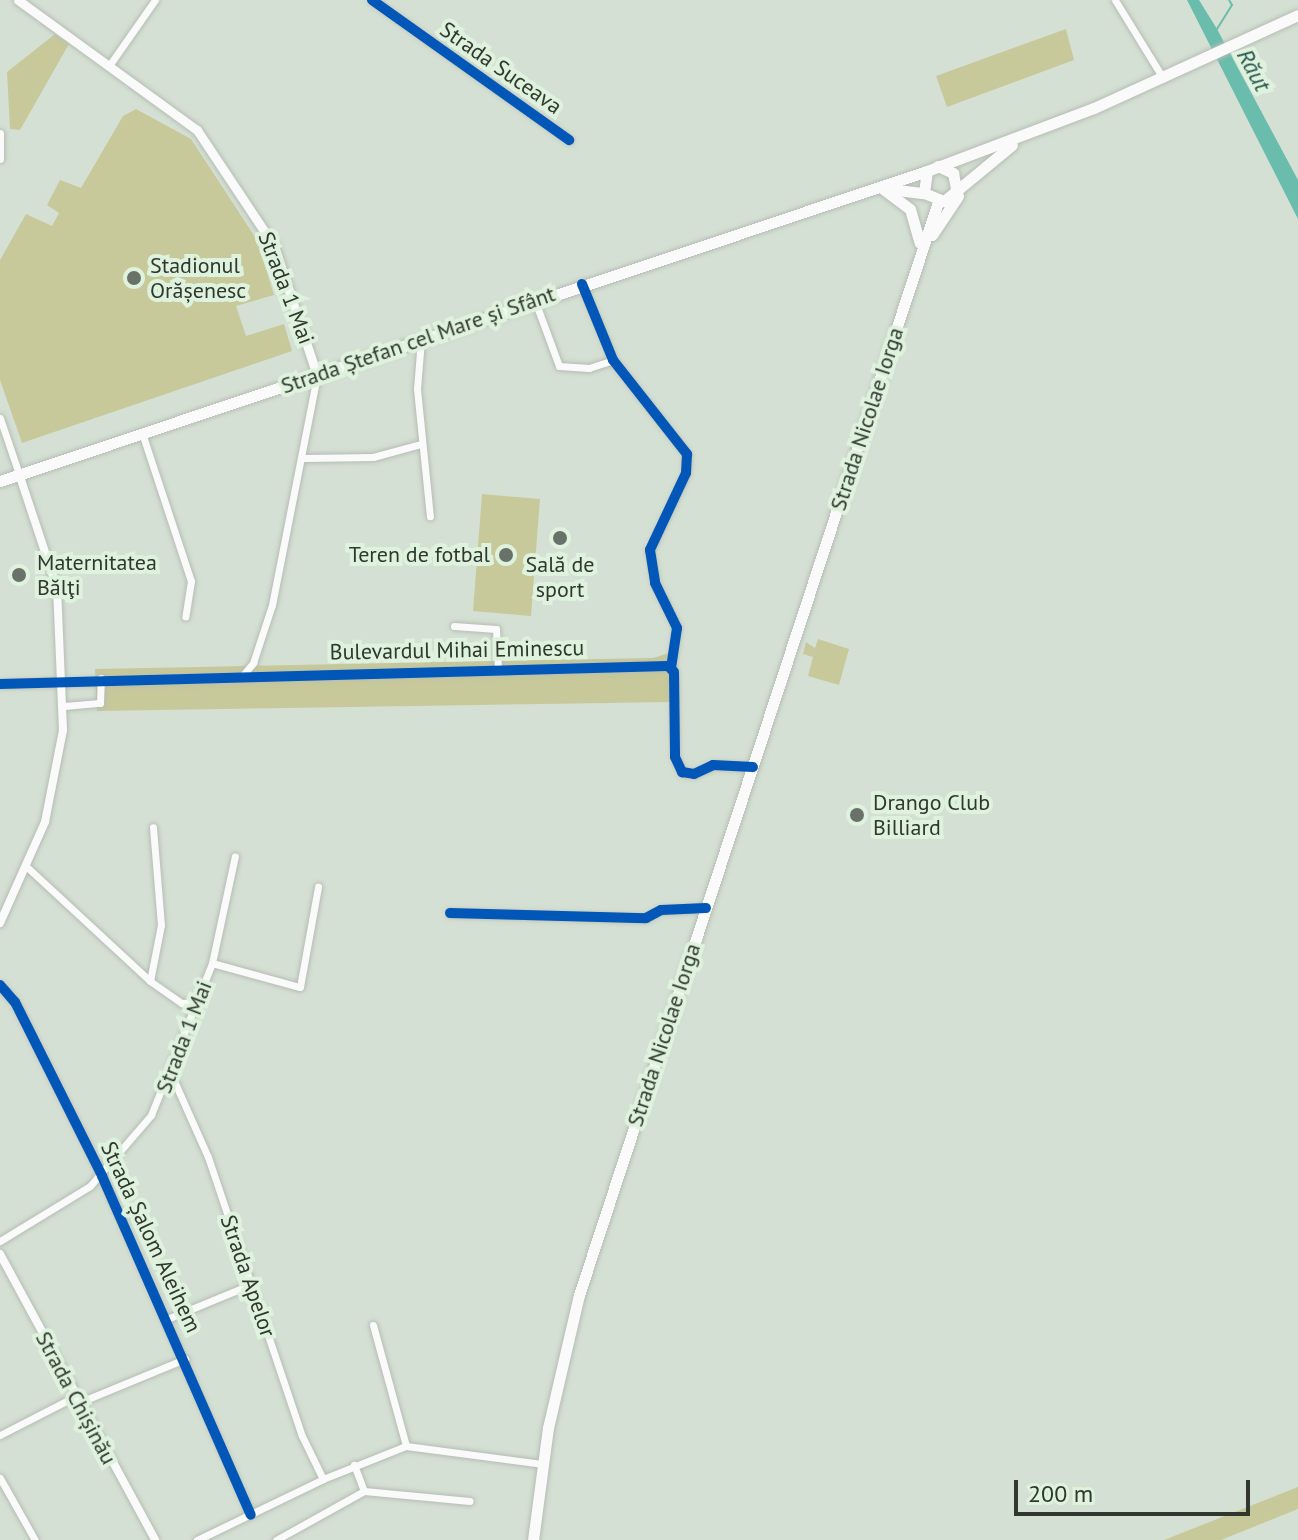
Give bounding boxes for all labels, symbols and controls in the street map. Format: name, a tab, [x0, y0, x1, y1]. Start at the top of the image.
street label: Strada Suceava	[435, 16, 567, 120]
water label: Răut	[1231, 44, 1277, 96]
street label: Strada 1 Mai	[252, 228, 320, 348]
place label: Stadionul Orășenesc	[150, 252, 246, 304]
marker: Stadionul Orășenesc	[125, 269, 143, 287]
street label: Strada Ștefan cel Mare și Sfânt	[278, 281, 558, 399]
street label: Strada Nicolae Iorga	[825, 324, 909, 514]
marker: Sală de sport	[551, 529, 569, 547]
place label: Teren de fotbal	[349, 542, 490, 568]
marker: Teren de fotbal	[497, 546, 515, 564]
place label: Maternitatea Bălţi	[37, 549, 157, 600]
place label: Sală de sport	[526, 551, 594, 602]
marker: Maternitatea Bălţi	[8, 564, 30, 586]
street label: Bulevardul Mihai Eminescu	[329, 635, 585, 665]
place label: Drango Club Billiard	[873, 789, 990, 840]
marker: Drango Club Billiard	[848, 806, 866, 824]
street label: Strada Nicolae Iorga	[622, 940, 706, 1130]
street label: Strada 1 Mai	[150, 977, 218, 1097]
street label: Strada Șalom Aleihem	[95, 1137, 207, 1337]
street label: Strada Apelor	[215, 1211, 281, 1341]
street label: Strada Chișinău	[30, 1327, 122, 1469]
scale bar	[1018, 1464, 1254, 1514]
text: 200 m	[1028, 1478, 1093, 1509]

